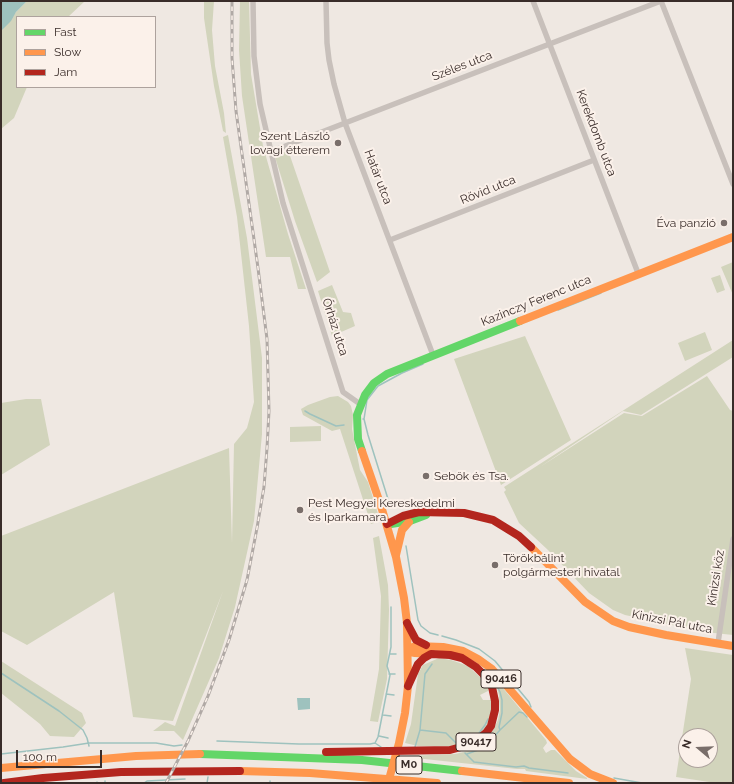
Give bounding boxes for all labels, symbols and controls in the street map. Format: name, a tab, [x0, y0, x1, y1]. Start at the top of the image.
legend	[16, 16, 156, 88]
text: Fast	[54, 25, 77, 39]
text: Slow	[54, 45, 81, 59]
street label: Széles utca	[430, 48, 494, 84]
text: Jam	[54, 65, 77, 79]
street label: Kerekdomb utca	[573, 88, 619, 178]
place label: Szent László lovagi étterem	[250, 129, 330, 157]
marker: Szent László lovagi étterem	[333, 138, 343, 148]
street label: Határ utca	[361, 148, 395, 206]
street label: Rövid utca	[458, 172, 518, 208]
place label: Éva panzió	[656, 216, 716, 230]
marker: Éva panzió	[719, 218, 729, 228]
street label: Kazinczy Ferenc utca	[479, 272, 593, 330]
street label: Őrház utca	[319, 296, 351, 358]
place label: Sebők és Tsa.	[434, 469, 509, 483]
marker: Sebők és Tsa.	[421, 471, 431, 481]
place label: Pest Megyei Kereskedelmi és Iparkamara	[308, 496, 455, 524]
marker: Pest Megyei Kereskedelmi és Iparkamara	[295, 505, 305, 515]
street label: Kinizsi köz	[704, 549, 728, 607]
place label: Törökbálint polgármesteri hivatal	[503, 551, 620, 579]
marker: Törökbálint polgármesteri hivatal	[490, 560, 500, 570]
street label: Kinizsi Pál utca	[631, 607, 713, 637]
road number: 90416	[481, 670, 521, 688]
north arrow	[678, 728, 718, 768]
road number: 90417	[456, 733, 496, 751]
text: N	[680, 738, 695, 750]
scale bar	[18, 742, 104, 768]
text: 100 m	[23, 750, 57, 764]
road number: M0	[396, 756, 422, 774]

